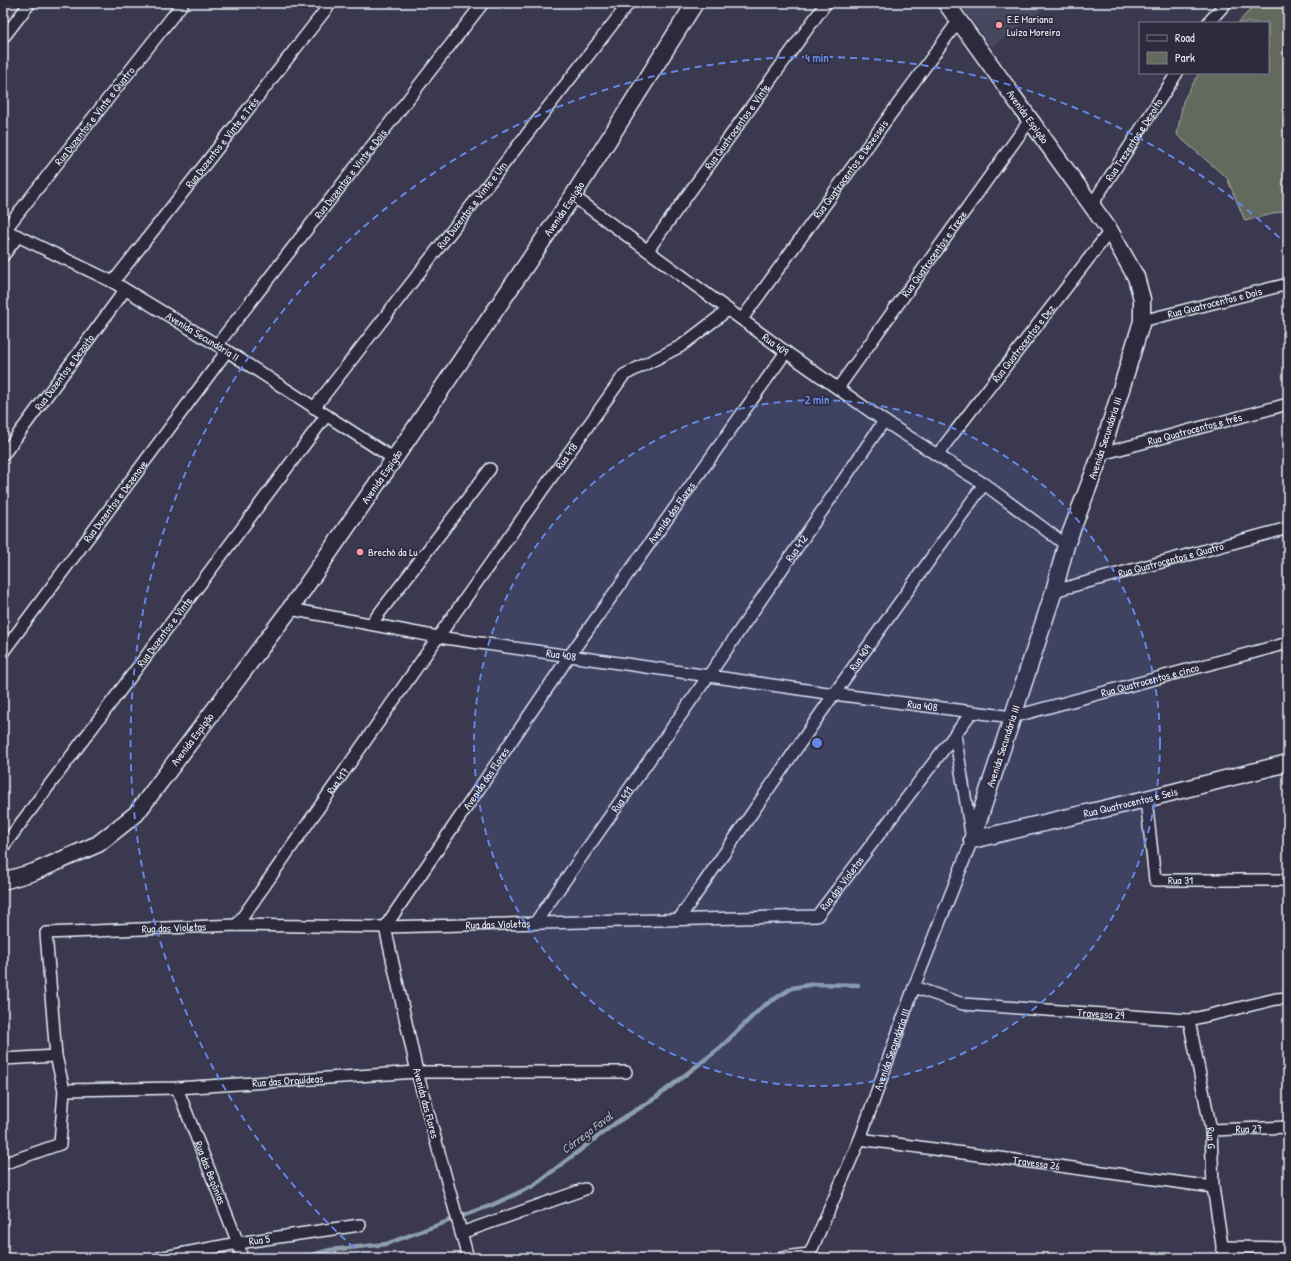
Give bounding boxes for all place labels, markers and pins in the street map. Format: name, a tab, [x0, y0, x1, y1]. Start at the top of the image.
place label: E.E Mariana Luiza Moreira	[1007, 12, 1061, 39]
marker: E.E Mariana Luiza Moreira	[994, 20, 1004, 30]
place label: Brechó da Lu	[368, 545, 418, 559]
marker: Brechó da Lu	[355, 547, 365, 557]
centre of rings	[810, 736, 824, 750]

